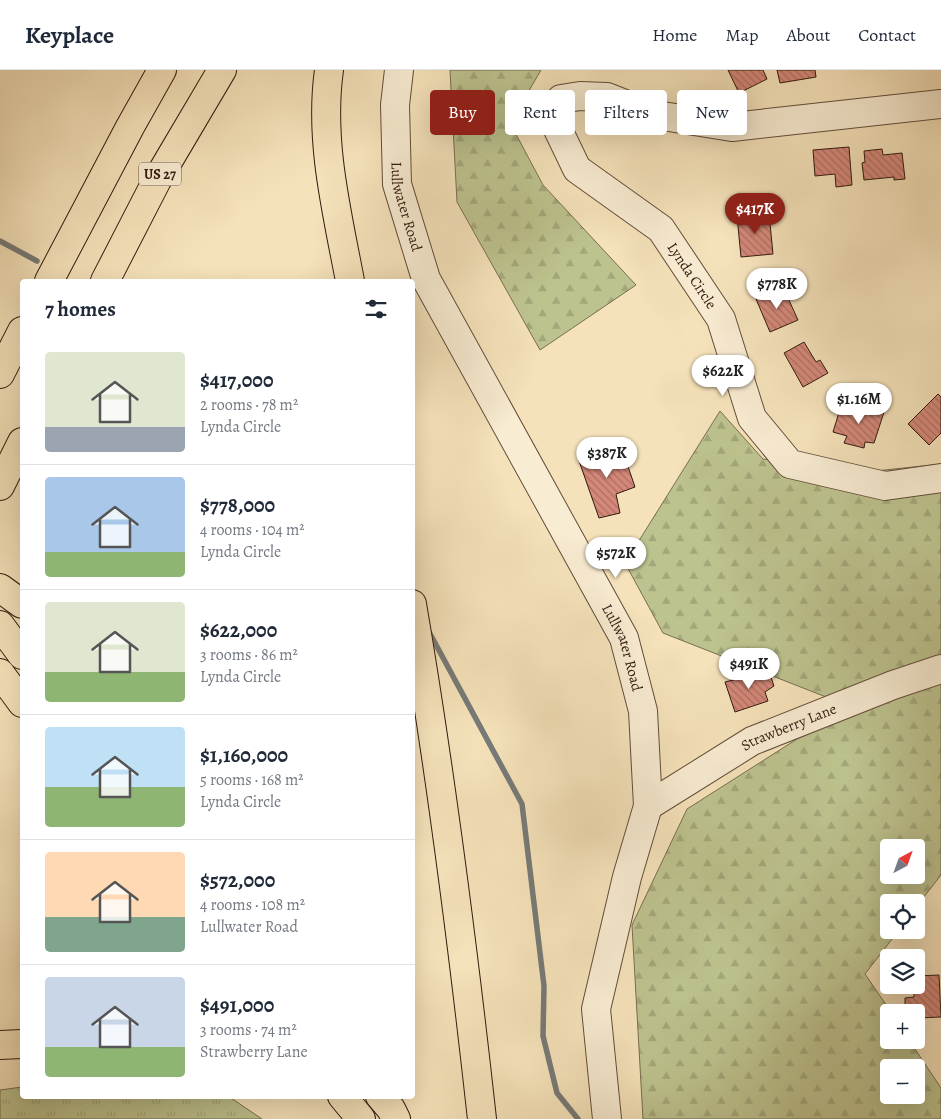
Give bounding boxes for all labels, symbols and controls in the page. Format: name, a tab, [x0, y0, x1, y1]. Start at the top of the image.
text: Keyplace	[25, 19, 114, 51]
text: Home	[652, 23, 697, 47]
text: Map	[725, 23, 758, 47]
text: About	[786, 23, 830, 47]
text: Contact	[858, 23, 916, 47]
chip: Buy	[430, 90, 495, 135]
chip: Rent	[505, 90, 575, 135]
chip: Filters	[585, 90, 667, 135]
chip: New	[677, 90, 747, 135]
street label: Lullwater Road	[386, 161, 427, 255]
road number: US 27	[139, 162, 181, 186]
pin: $417K	[720, 192, 790, 235]
text: $417K	[736, 198, 774, 220]
street label: Lynda Circle	[663, 238, 722, 313]
pin: $778K	[742, 268, 812, 310]
text: $778K	[757, 273, 797, 295]
text: 7 homes	[45, 295, 116, 323]
icon: filters	[362, 295, 390, 323]
pin: $622K	[688, 354, 758, 397]
text: $622K	[703, 360, 743, 382]
text: $417,000	[200, 366, 273, 394]
icon: home	[85, 372, 145, 432]
pin: $1.16M	[818, 382, 900, 425]
text: $1.16M	[837, 388, 881, 410]
text: 2 rooms · 78 m²	[200, 394, 298, 416]
text: Lynda Circle	[200, 416, 281, 438]
pin: $387K	[572, 436, 642, 479]
text: $387K	[587, 442, 627, 464]
text: $778,000	[200, 491, 275, 519]
icon: home	[85, 497, 145, 557]
text: 4 rooms · 104 m²	[200, 519, 305, 541]
pin: $572K	[581, 536, 651, 579]
text: Lynda Circle	[200, 541, 281, 563]
text: $572K	[596, 542, 636, 564]
street label: Lullwater Road	[597, 600, 648, 694]
text: $622,000	[200, 616, 277, 644]
icon: home	[85, 622, 145, 682]
text: 3 rooms · 86 m²	[200, 644, 298, 666]
pin: $491K	[714, 648, 784, 690]
text: $491K	[730, 653, 768, 675]
text: Lynda Circle	[200, 666, 281, 688]
street label: Strawberry Lane	[737, 698, 840, 755]
text: $1,160,000	[200, 741, 288, 769]
icon: home	[85, 747, 145, 807]
text: 5 rooms · 168 m²	[200, 769, 304, 791]
text: Lynda Circle	[200, 791, 281, 813]
north arrow	[880, 839, 925, 884]
map controls	[880, 839, 925, 1104]
text: $572,000	[200, 866, 275, 894]
icon: home	[85, 872, 145, 932]
text: 4 rooms · 108 m²	[200, 894, 305, 916]
button: locate	[880, 894, 925, 939]
text: Lullwater Road	[200, 916, 298, 938]
button: layers	[880, 949, 925, 994]
text: $491,000	[200, 991, 274, 1019]
icon: home	[85, 997, 145, 1057]
button: +	[880, 1004, 925, 1049]
text: 3 rooms · 74 m²	[200, 1019, 297, 1041]
text: Strawberry Lane	[200, 1041, 308, 1063]
button: −	[880, 1059, 925, 1104]

